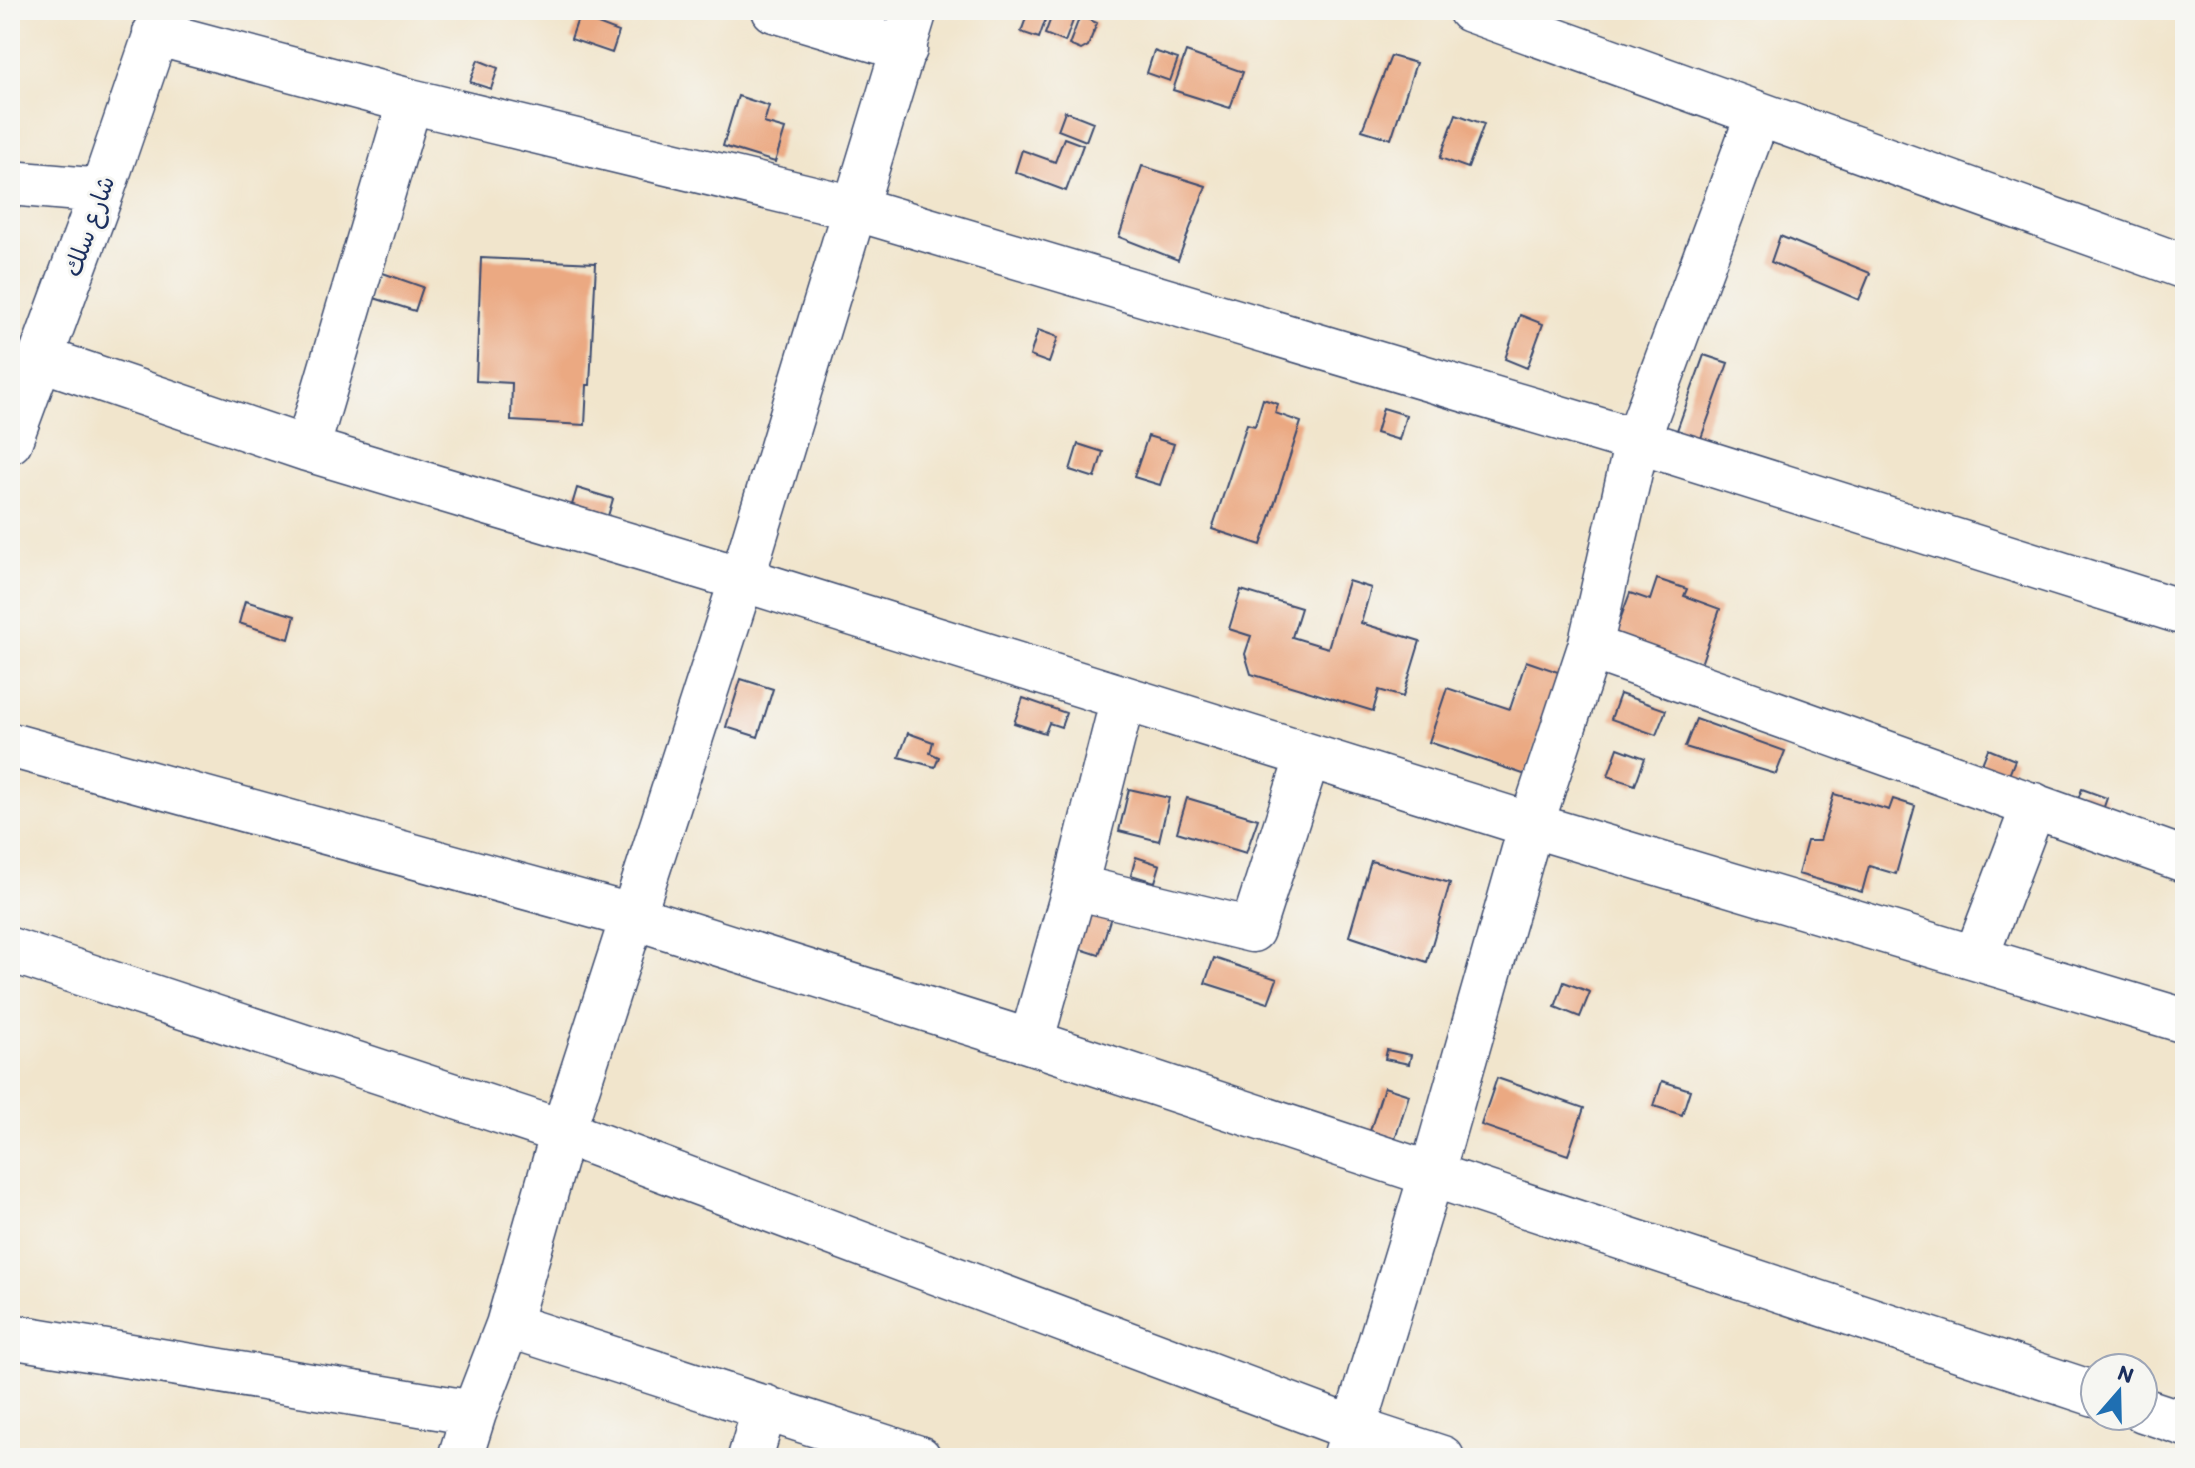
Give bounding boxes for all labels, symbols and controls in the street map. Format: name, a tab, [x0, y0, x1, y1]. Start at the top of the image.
street label: شارع سلك	[57, 172, 123, 281]
north arrow	[2079, 1352, 2159, 1432]
text: N	[2114, 1358, 2137, 1389]

